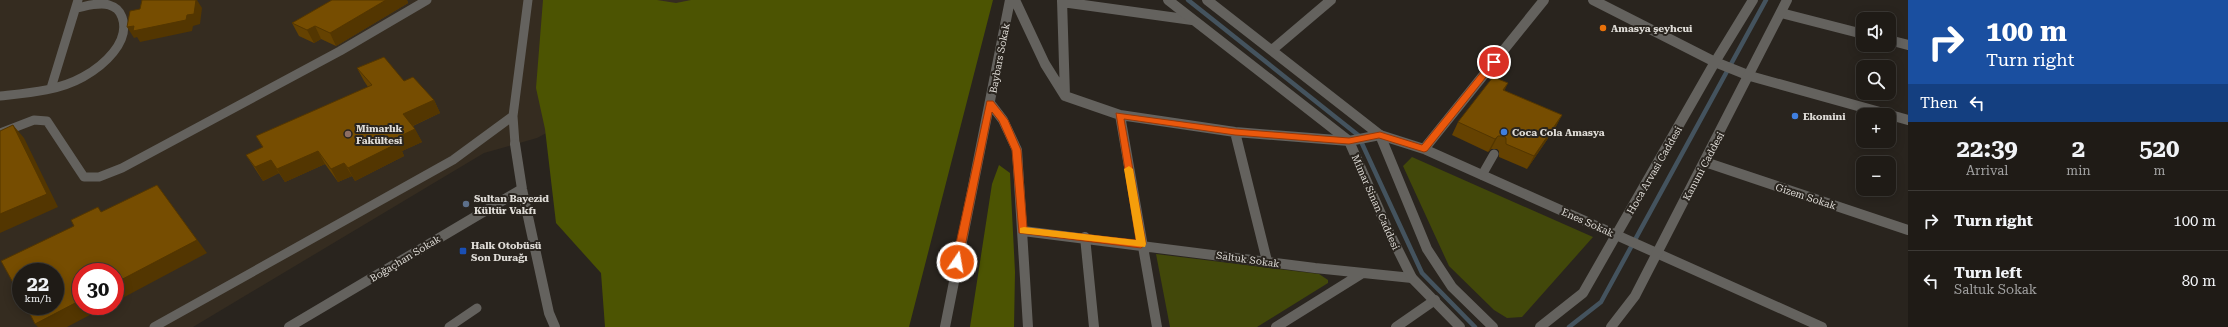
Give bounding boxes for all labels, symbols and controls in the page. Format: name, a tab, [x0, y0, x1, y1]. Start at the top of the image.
map controls	[1856, 12, 1896, 196]
button: sound	[1856, 12, 1896, 52]
text: 100 m	[1986, 15, 2067, 48]
icon: right	[1920, 16, 1972, 68]
street label: Baybars Sokak	[987, 21, 1012, 94]
marker: Amasya şeyhcui	[1598, 23, 1608, 33]
place label: Amasya şeyhcui	[1611, 23, 1693, 34]
pin	[1477, 45, 1511, 79]
text: Turn right	[1986, 49, 2074, 70]
icon: arrive	[1483, 51, 1505, 73]
button: search	[1856, 60, 1896, 100]
icon: left	[1966, 92, 1988, 114]
text: Then	[1920, 94, 1958, 112]
button: +	[1856, 108, 1896, 148]
marker: Ekomini	[1790, 111, 1800, 121]
place label: Ekomini	[1803, 111, 1846, 122]
place label: Mimarlık Fakültesi	[356, 123, 403, 146]
street label: Hoca Arvasi Caddesi	[1625, 124, 1684, 216]
marker: Coca Cola Amasya	[1499, 127, 1509, 137]
place label: Coca Cola Amasya	[1512, 127, 1605, 138]
marker: Mimarlık Fakültesi	[343, 129, 353, 139]
street label: Kanuni Caddesi	[1681, 130, 1726, 202]
text: 22:39	[1957, 135, 2018, 163]
text: 2	[2072, 135, 2085, 163]
text: 520	[2139, 135, 2180, 163]
street label: Mimar Sinan Caddesi	[1350, 153, 1401, 251]
button: −	[1856, 156, 1896, 196]
text: Arrival	[1966, 163, 2008, 178]
text: min	[2066, 163, 2091, 178]
text: m	[2153, 163, 2165, 178]
street label: Gizem Sokak	[1774, 182, 1838, 212]
place label: Sultan Bayezid Kültür Vakfı	[474, 193, 549, 216]
marker: Sultan Bayezid Kültür Vakfı	[461, 199, 471, 209]
street label: Enes Sokak	[1560, 206, 1616, 239]
icon: right	[1920, 210, 1942, 232]
text: Turn right	[1954, 212, 2033, 230]
text: 100 m	[2173, 212, 2216, 230]
street label: Boğaçhan Sokak	[368, 233, 443, 284]
place label: Halk Otobüsü Son Durağı	[471, 240, 542, 263]
position arrow	[936, 241, 978, 283]
marker: Halk Otobüsü Son Durağı	[458, 246, 468, 256]
street label: Saltuk Sokak	[1216, 250, 1281, 269]
speed limit sign: 30	[72, 263, 124, 315]
text: Turn left	[1954, 264, 2022, 282]
icon: left	[1920, 270, 1942, 292]
text: 22	[27, 272, 49, 296]
text: 80 m	[2182, 272, 2216, 290]
text: Saltuk Sokak	[1954, 282, 2037, 297]
text: km/h	[25, 293, 51, 304]

